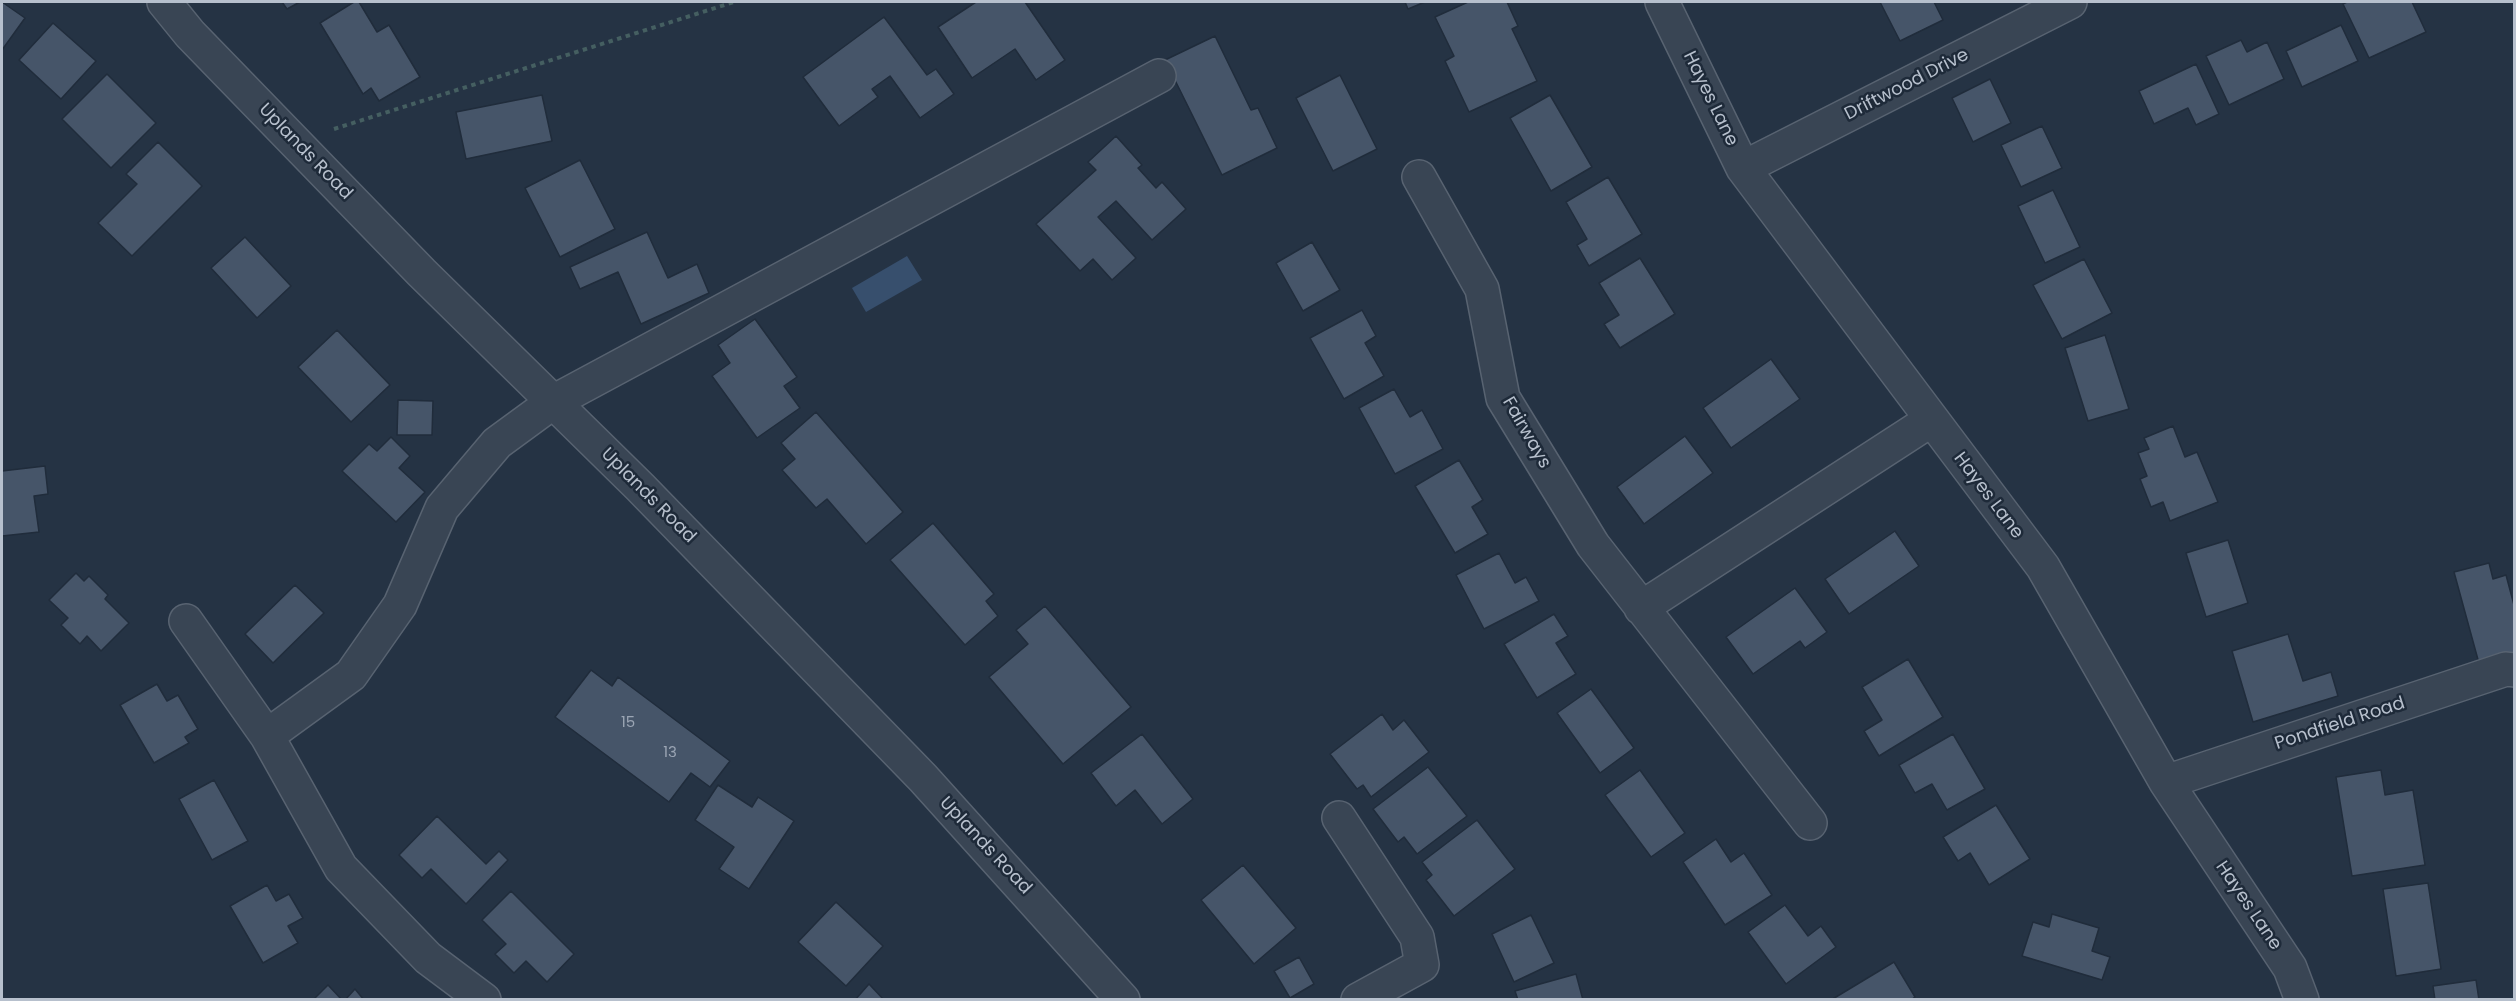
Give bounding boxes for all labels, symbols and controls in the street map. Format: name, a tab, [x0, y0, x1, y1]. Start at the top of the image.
street label: Driftwood Drive	[1841, 44, 1973, 126]
street label: Hayes Lane	[1678, 48, 1742, 150]
street label: Uplands Road	[254, 99, 356, 205]
street label: Fairways	[1497, 393, 1555, 473]
street label: Uplands Road	[596, 444, 700, 548]
street label: Hayes Lane	[1948, 448, 2028, 544]
street label: Pondfield Road	[2272, 693, 2408, 755]
house number: 15	[621, 714, 635, 732]
house number: 13	[663, 744, 677, 762]
street label: Uplands Road	[934, 793, 1036, 899]
street label: Hayes Lane	[2210, 857, 2286, 955]

